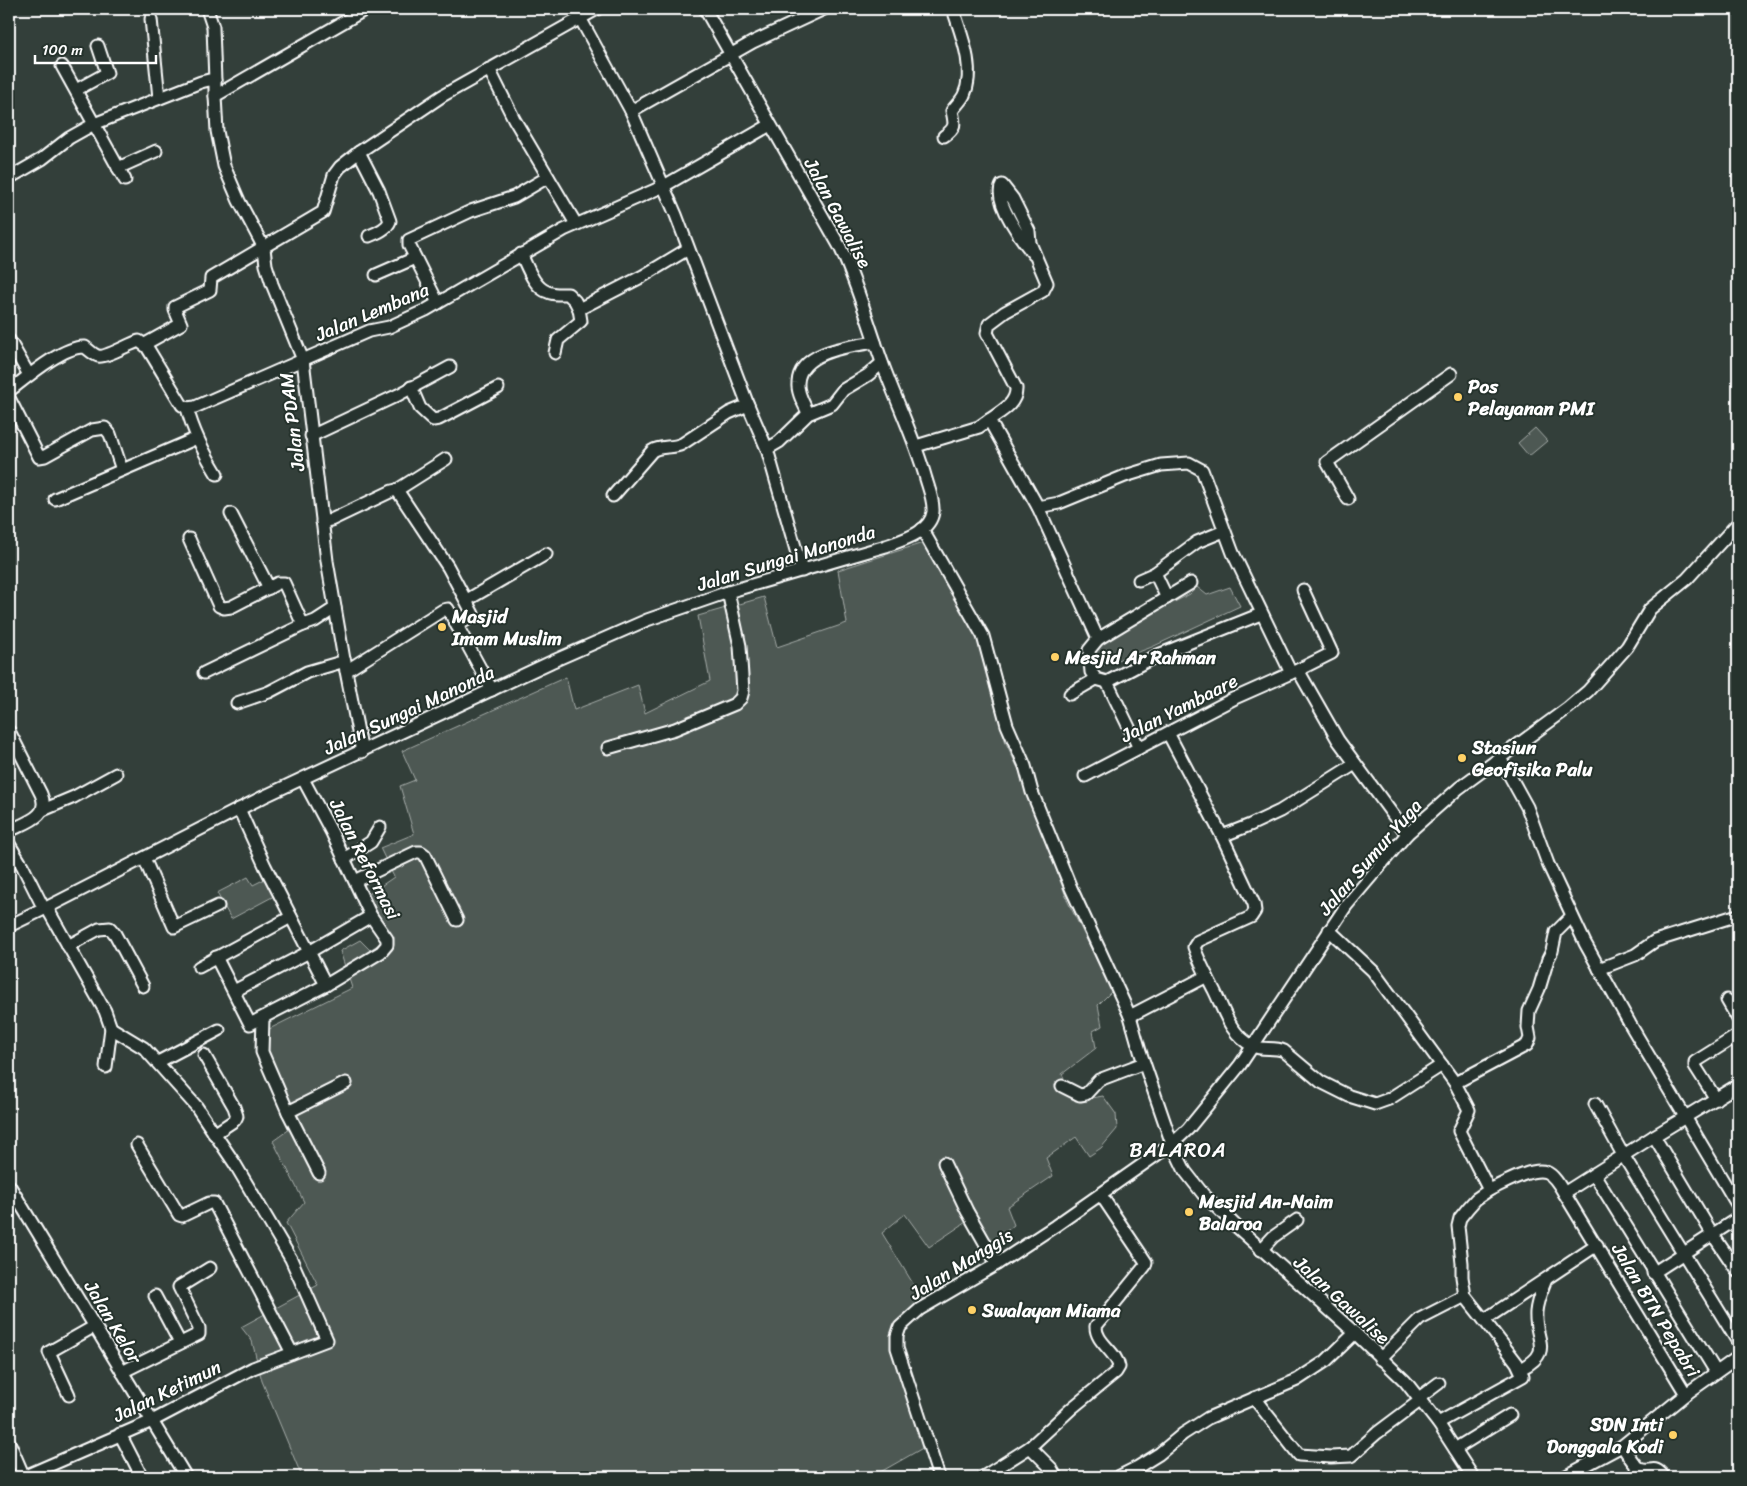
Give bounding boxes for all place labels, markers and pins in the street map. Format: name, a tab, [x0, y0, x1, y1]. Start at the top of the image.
place label: Pos Pelayanan PMI	[1468, 370, 1595, 425]
marker: Pos Pelayanan PMI	[1452, 391, 1464, 403]
place label: Masjid Imam Muslim	[451, 600, 562, 655]
marker: Masjid Imam Muslim	[436, 621, 448, 633]
place label: Mesjid Ar Rahman	[1064, 641, 1217, 674]
marker: Mesjid Ar Rahman	[1049, 651, 1061, 663]
place label: Stasiun Geofisika Palu	[1471, 731, 1593, 786]
marker: Stasiun Geofisika Palu	[1456, 752, 1468, 764]
place label: Mesjid An-Naim Balaroa	[1198, 1185, 1334, 1240]
marker: Mesjid An-Naim Balaroa	[1183, 1206, 1195, 1218]
place label: Swalayan Miama	[981, 1294, 1121, 1327]
marker: Swalayan Miama	[966, 1304, 978, 1316]
place label: SDN Inti Donggala Kodi	[1547, 1408, 1665, 1463]
marker: SDN Inti Donggala Kodi	[1667, 1429, 1679, 1441]

